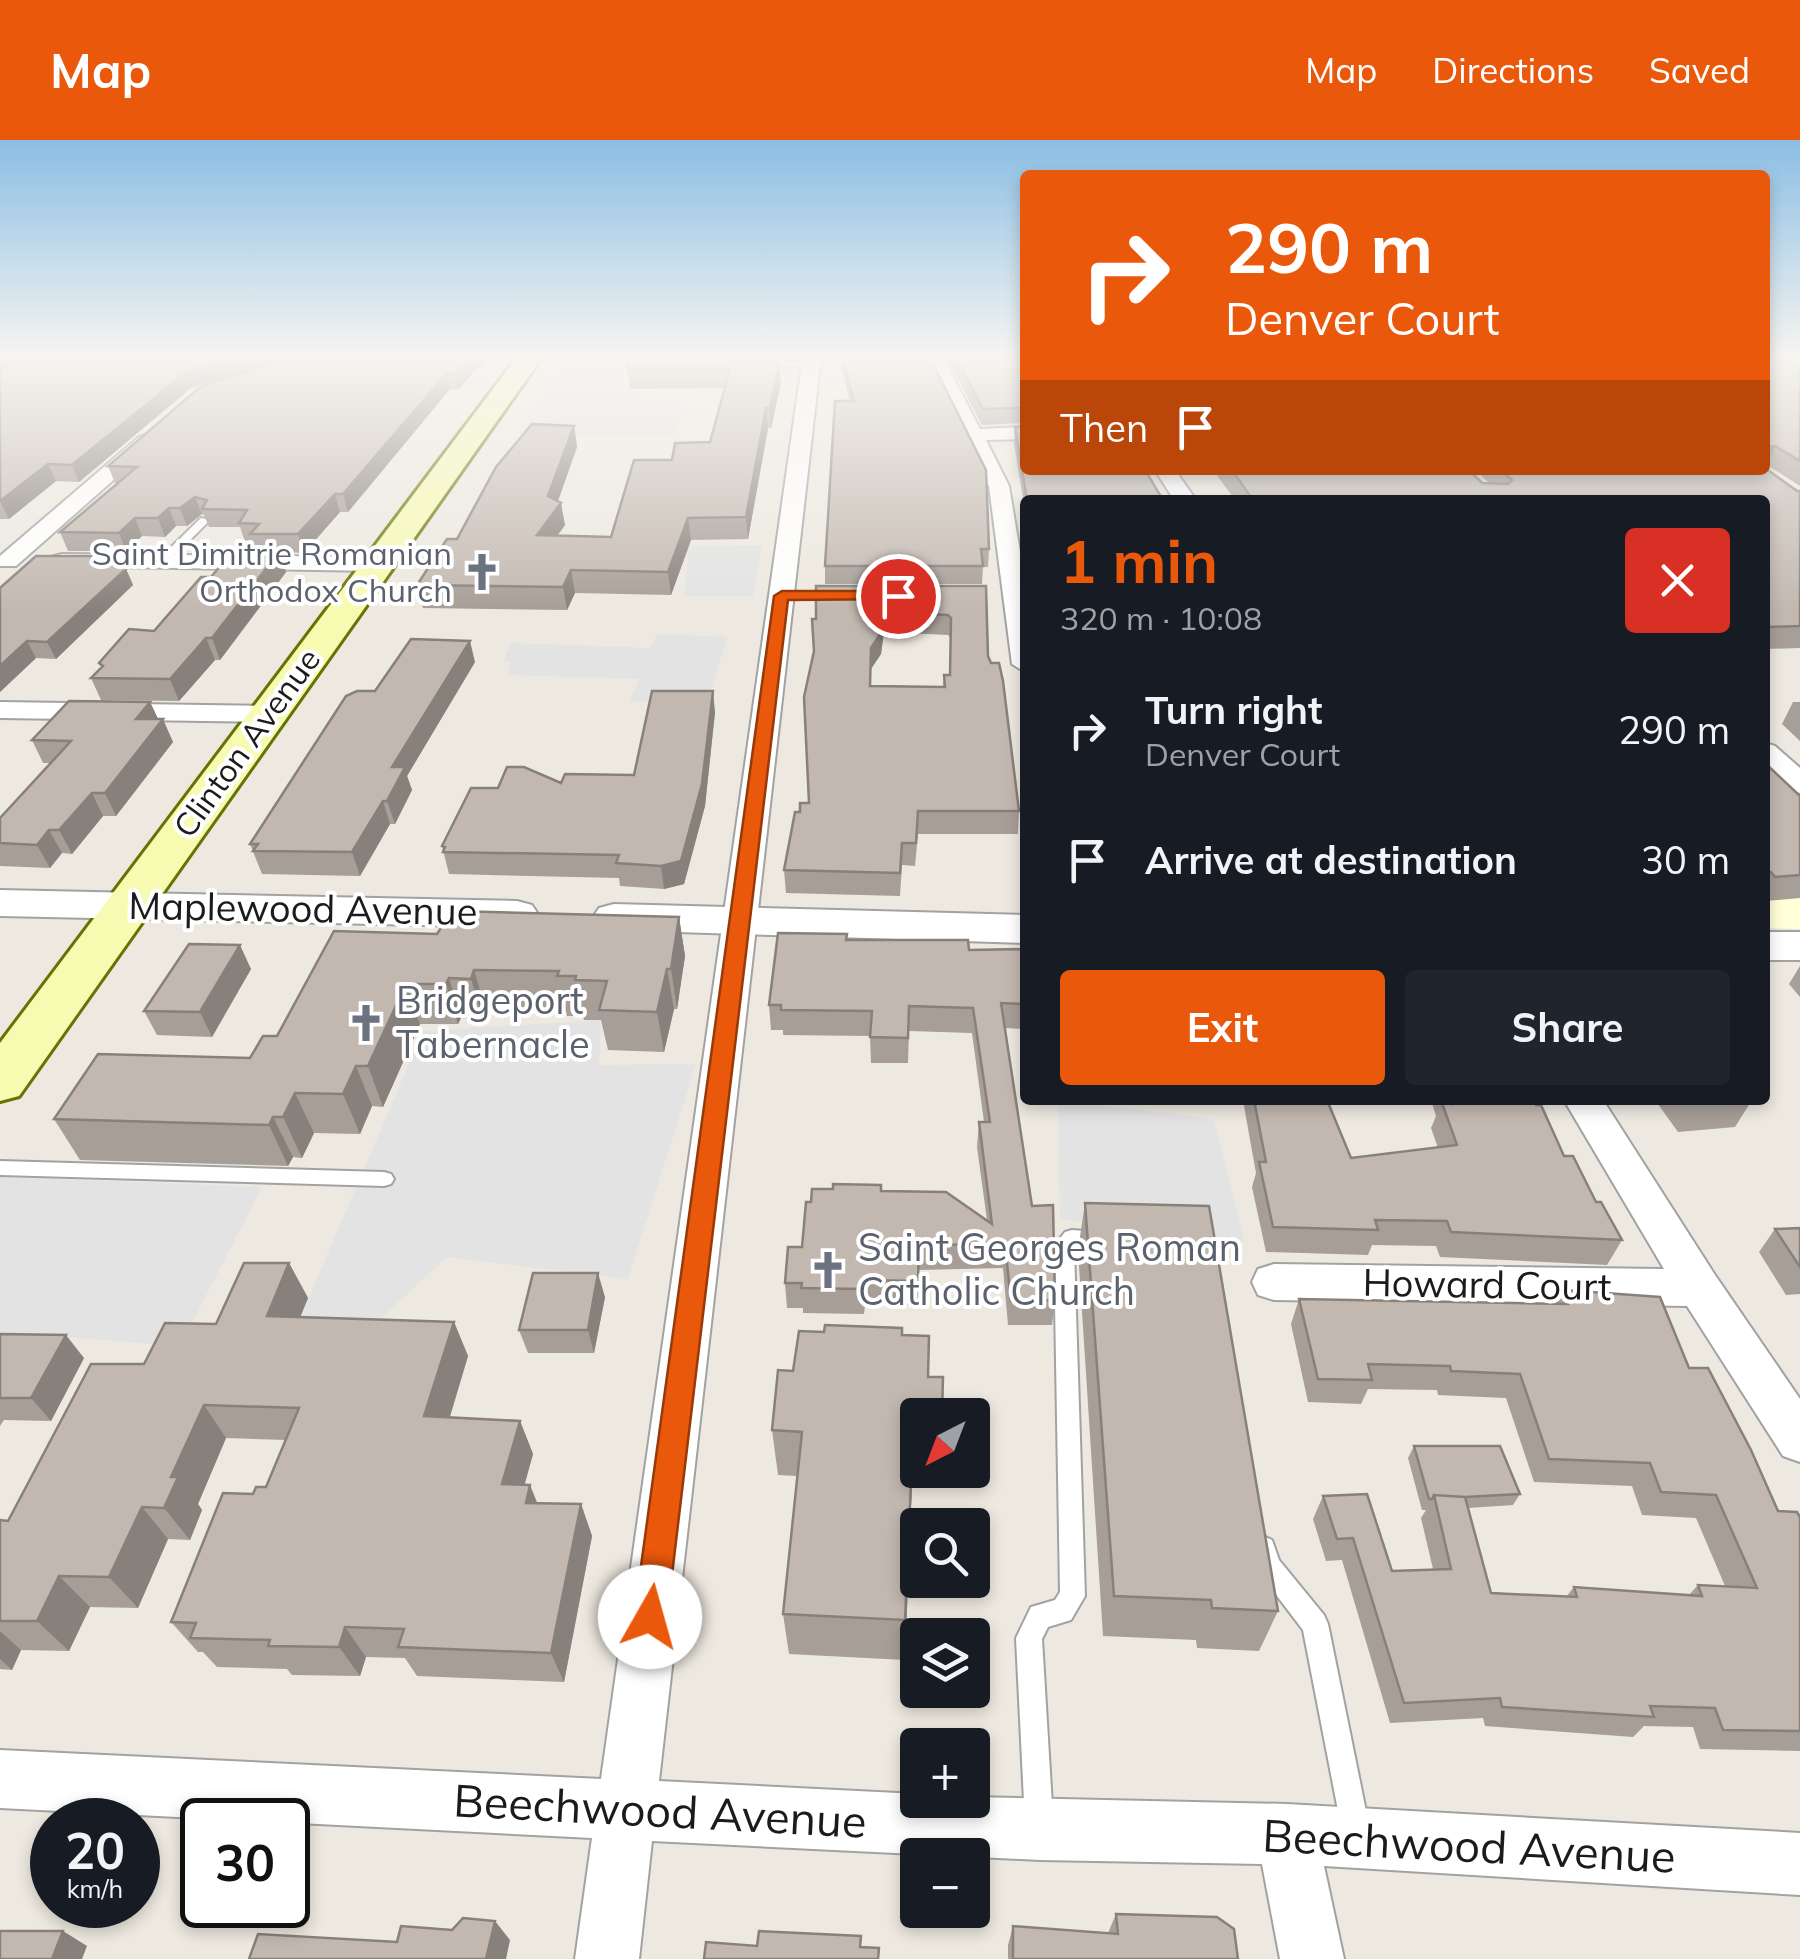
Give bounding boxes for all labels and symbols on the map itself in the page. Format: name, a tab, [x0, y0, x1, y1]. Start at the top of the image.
place label: Saint Dimitrie Romanian Orthodox Church	[92, 533, 452, 610]
church icon: Saint Dimitrie Romanian Orthodox Church	[461, 551, 503, 593]
pin	[856, 554, 941, 639]
street label: Clinton Avenue	[164, 640, 328, 845]
street label: Maplewood Avenue	[128, 881, 478, 935]
place label: Bridgeport Tabernacle	[396, 976, 590, 1068]
church icon: Bridgeport Tabernacle	[345, 1002, 387, 1044]
place label: Saint Georges Roman Catholic Church	[858, 1223, 1241, 1315]
church icon: Saint Georges Roman Catholic Church	[807, 1249, 849, 1291]
street label: Howard Court	[1362, 1258, 1612, 1310]
north arrow	[900, 1398, 990, 1488]
position arrow	[598, 1565, 702, 1669]
street label: Beechwood Avenue	[452, 1771, 868, 1849]
speed limit sign: 30	[180, 1798, 310, 1928]
street label: Beechwood Avenue	[1261, 1806, 1677, 1884]

